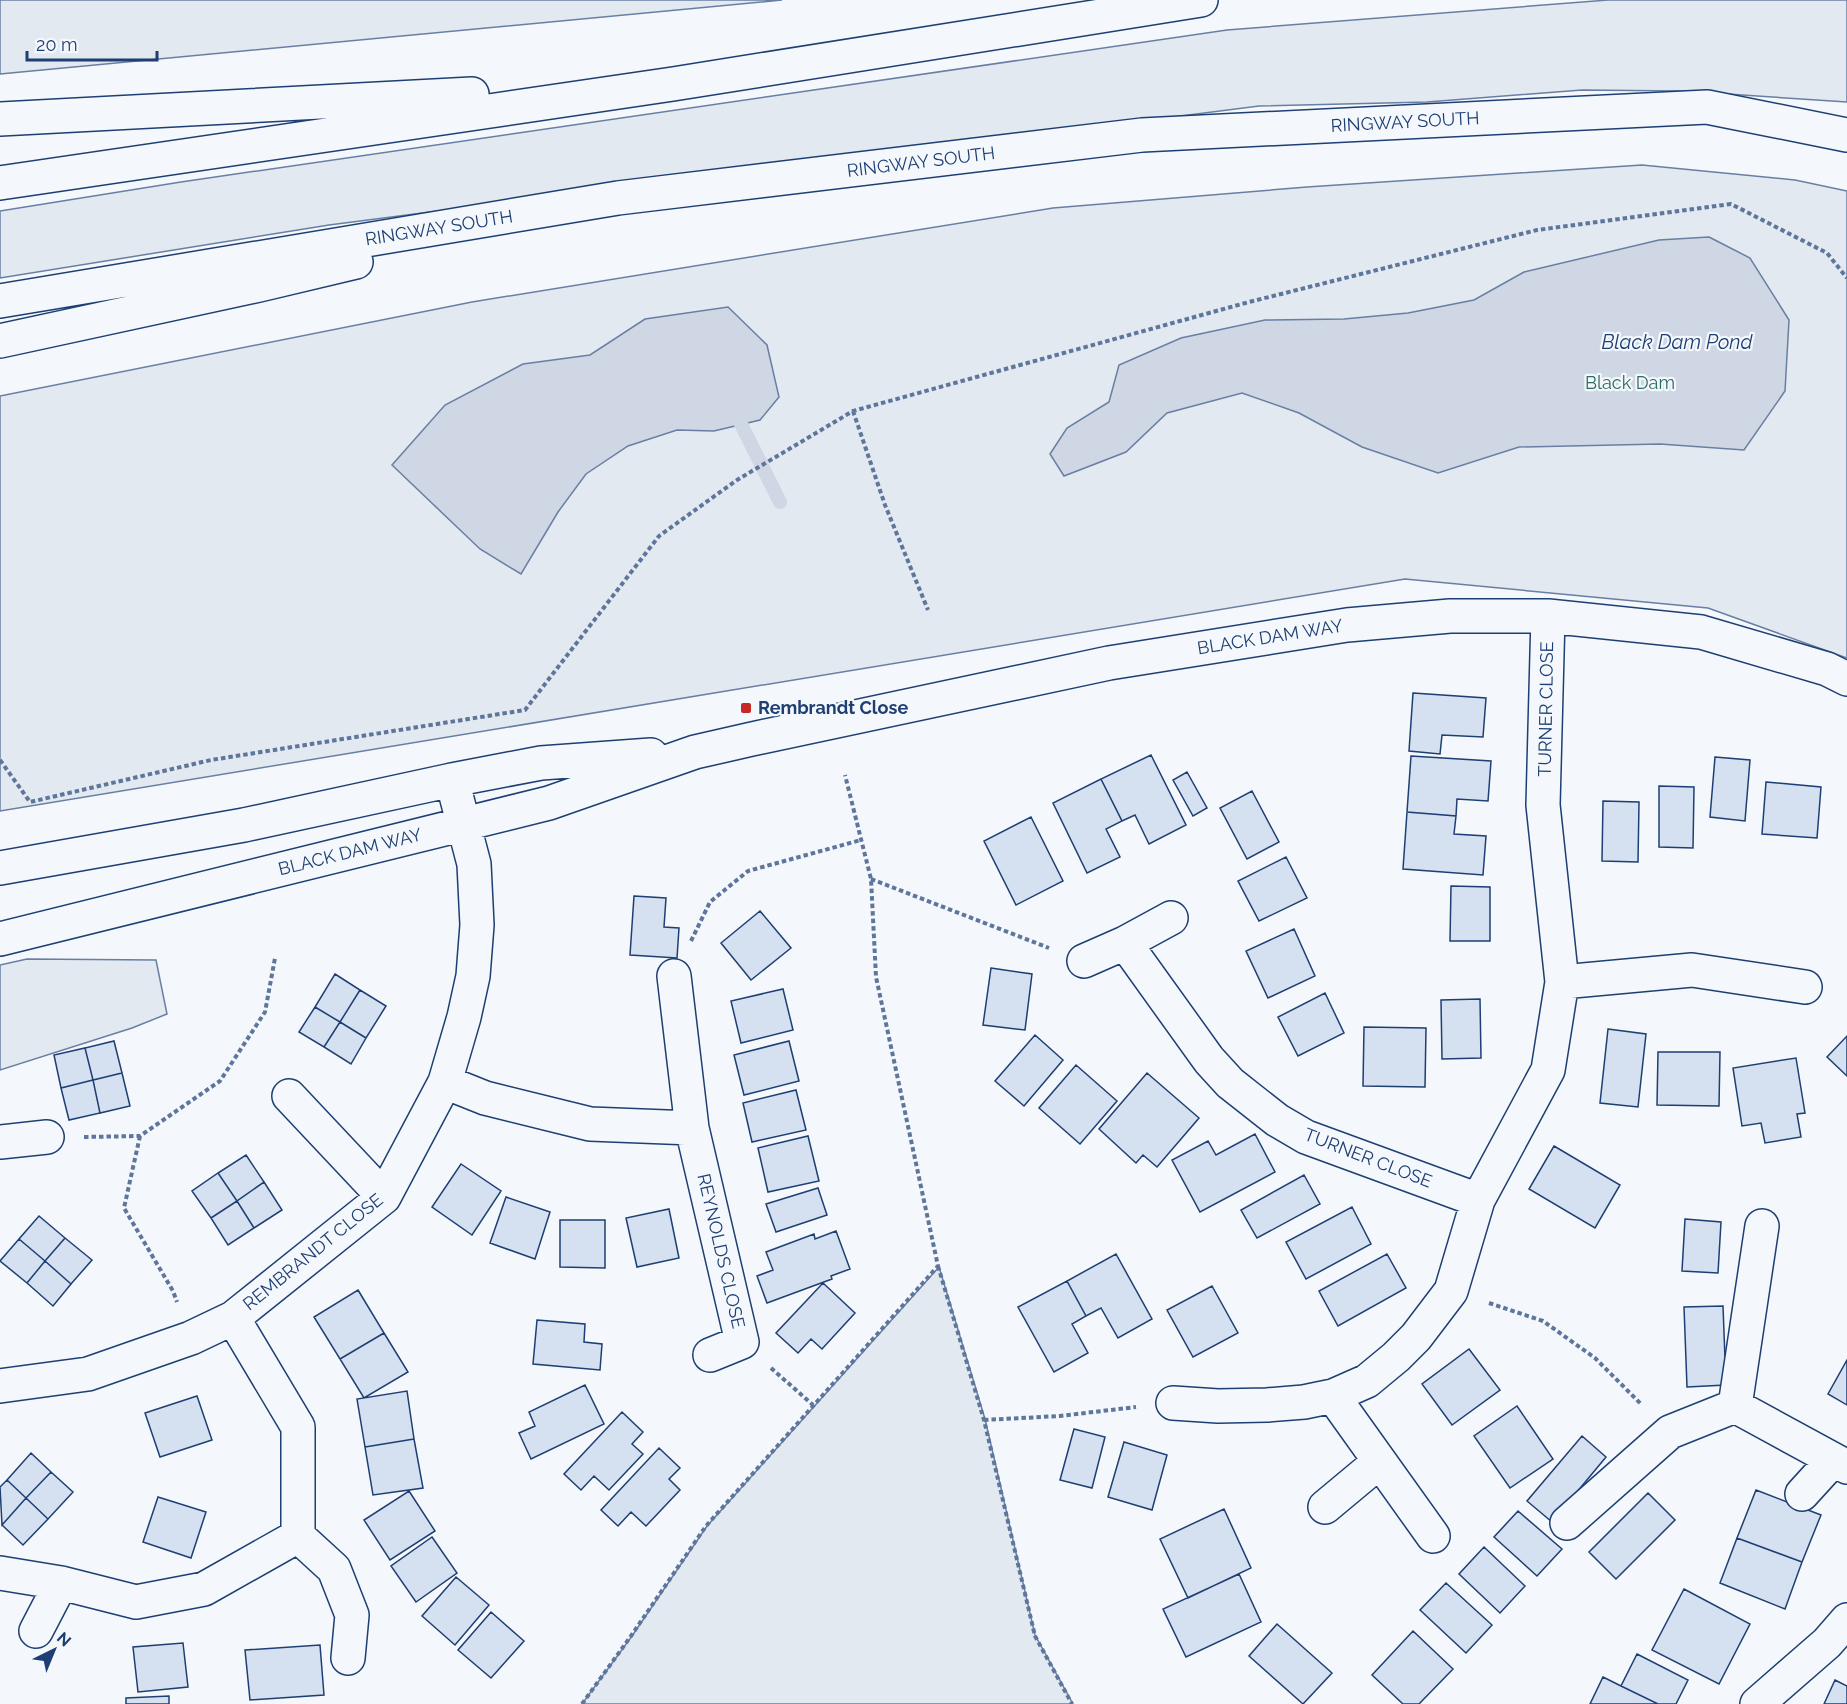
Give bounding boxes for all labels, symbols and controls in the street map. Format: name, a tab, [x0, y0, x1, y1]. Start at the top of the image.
scale bar	[27, 24, 158, 62]
text: 20 m	[36, 34, 78, 55]
street label: RINGWAY SOUTH	[1330, 107, 1480, 136]
street label: RINGWAY SOUTH	[846, 142, 996, 181]
street label: RINGWAY SOUTH	[364, 205, 514, 250]
water label: Black Dam Pond	[1601, 330, 1754, 354]
park label: Black Dam	[1585, 372, 1675, 393]
street label: BLACK DAM WAY	[1196, 615, 1344, 658]
street label: TURNER CLOSE	[1534, 641, 1557, 777]
place label: Rembrandt Close	[758, 697, 908, 718]
marker: Rembrandt Close	[739, 701, 753, 715]
street label: BLACK DAM WAY	[276, 823, 424, 879]
street label: TURNER CLOSE	[1301, 1123, 1435, 1192]
street label: REYNOLDS CLOSE	[693, 1171, 750, 1330]
street label: REMBRANDT CLOSE	[239, 1189, 387, 1314]
north arrow	[24, 1620, 84, 1680]
text: N	[53, 1628, 75, 1651]

